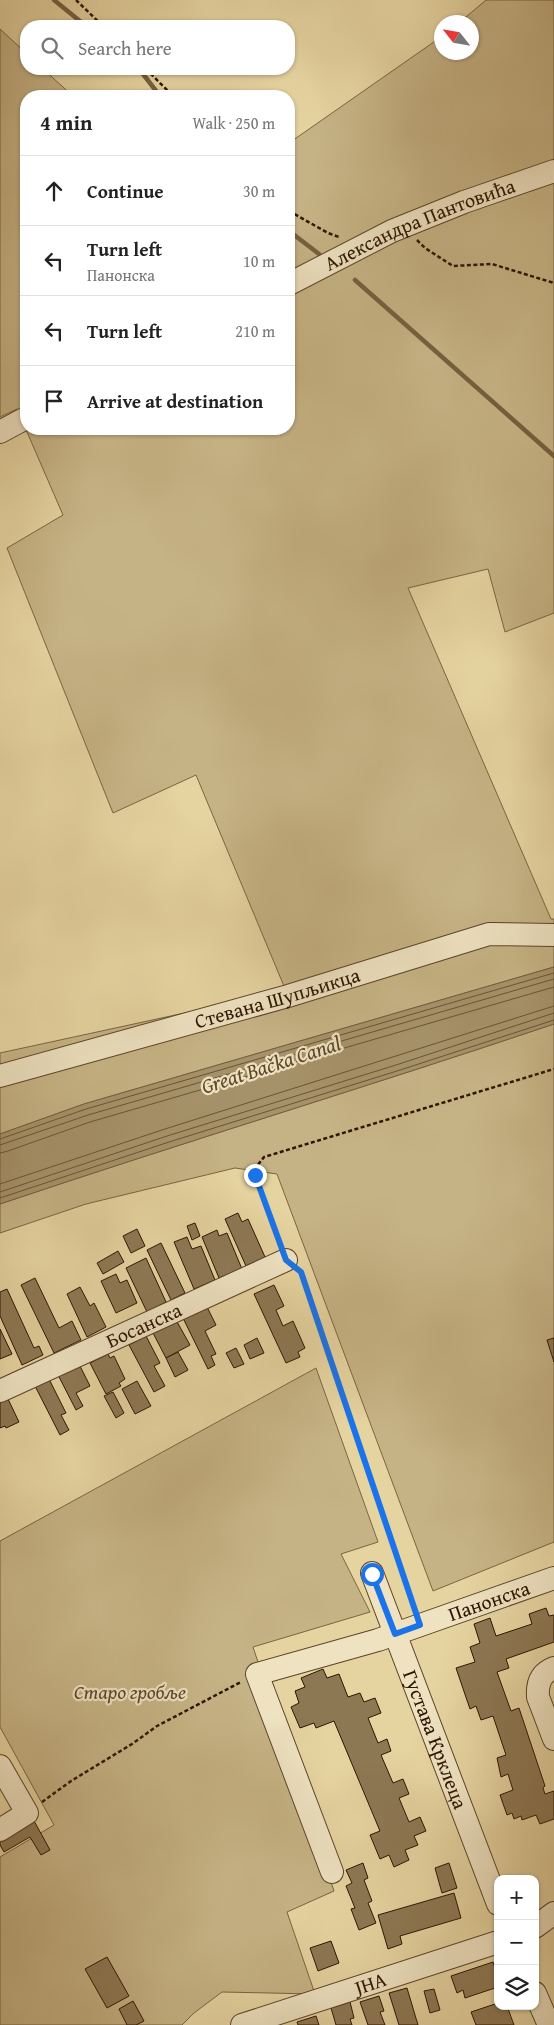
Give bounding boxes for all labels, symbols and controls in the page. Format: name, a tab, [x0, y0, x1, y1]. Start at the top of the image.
north arrow	[434, 15, 479, 60]
search box	[20, 20, 295, 75]
icon: search	[38, 34, 66, 62]
text: Search here	[78, 34, 172, 62]
text: 4 min	[40, 107, 92, 138]
text: Walk · 250 m	[192, 111, 275, 135]
street label: Александра Пантовића	[319, 170, 519, 277]
icon: ahead	[40, 177, 68, 205]
text: Continue	[87, 177, 164, 205]
text: 30 m	[243, 179, 275, 203]
text: Turn left	[87, 235, 162, 263]
icon: left	[40, 247, 68, 275]
text: 10 m	[243, 249, 275, 273]
text: Панонска	[87, 263, 155, 287]
icon: left	[40, 317, 68, 345]
text: Turn left	[87, 317, 162, 345]
text: 210 m	[235, 319, 275, 343]
icon: arrive	[40, 387, 68, 415]
text: Arrive at destination	[87, 387, 263, 415]
street label: Стевана Шупљикца	[191, 960, 364, 1035]
water label: Great Bačka Canal	[197, 1027, 345, 1102]
route end	[244, 1164, 267, 1187]
street label: Босанска	[101, 1295, 186, 1355]
route start	[361, 1563, 384, 1586]
street label: Панонска	[444, 1573, 534, 1628]
street label: Густава Крклеца	[396, 1666, 476, 1813]
park label: Старо гробље	[74, 1677, 186, 1706]
map controls	[494, 1875, 539, 2010]
button: +	[494, 1875, 539, 1920]
button: −	[494, 1920, 539, 1965]
street label: ЈНА	[348, 1964, 390, 2003]
button: layers	[494, 1965, 539, 2010]

